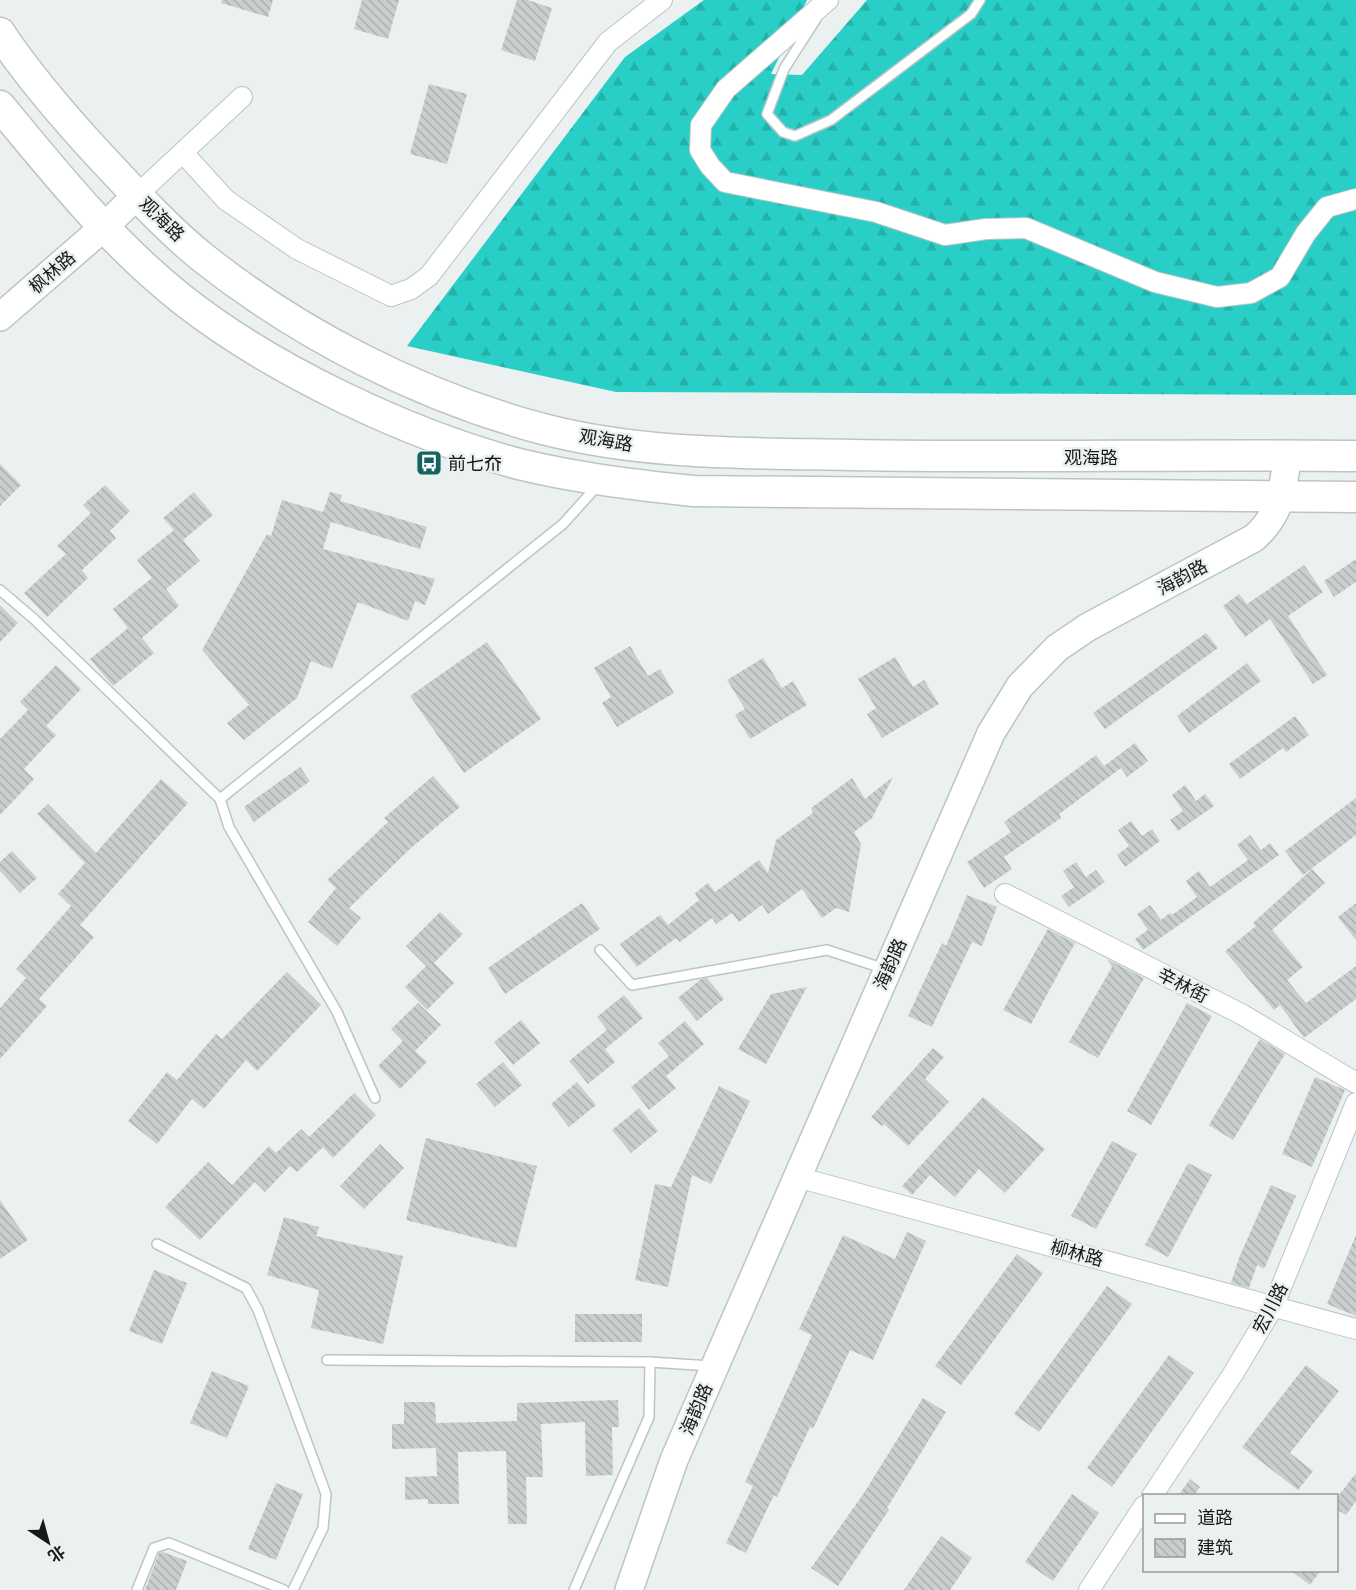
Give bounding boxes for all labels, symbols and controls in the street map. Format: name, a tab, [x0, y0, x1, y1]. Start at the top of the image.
street label: 观海路	[135, 192, 189, 246]
street label: 枫林路	[24, 246, 80, 298]
street label: 观海路	[577, 424, 635, 456]
street label: 观海路	[1064, 446, 1118, 469]
bus stop icon: 前七夼	[414, 448, 444, 478]
place label: 前七夼	[448, 452, 502, 475]
street label: 海韵路	[1153, 554, 1211, 600]
street label: 海韵路	[869, 935, 911, 993]
street label: 辛林街	[1154, 962, 1212, 1008]
street label: 柳林路	[1048, 1235, 1106, 1271]
street label: 宏川路	[1247, 1279, 1293, 1337]
street label: 海韵路	[675, 1380, 717, 1438]
legend	[1143, 1494, 1338, 1572]
text: 道路	[1197, 1506, 1233, 1529]
north arrow	[18, 1512, 78, 1572]
text: 建筑	[1197, 1536, 1233, 1559]
text: 北	[44, 1541, 69, 1567]

